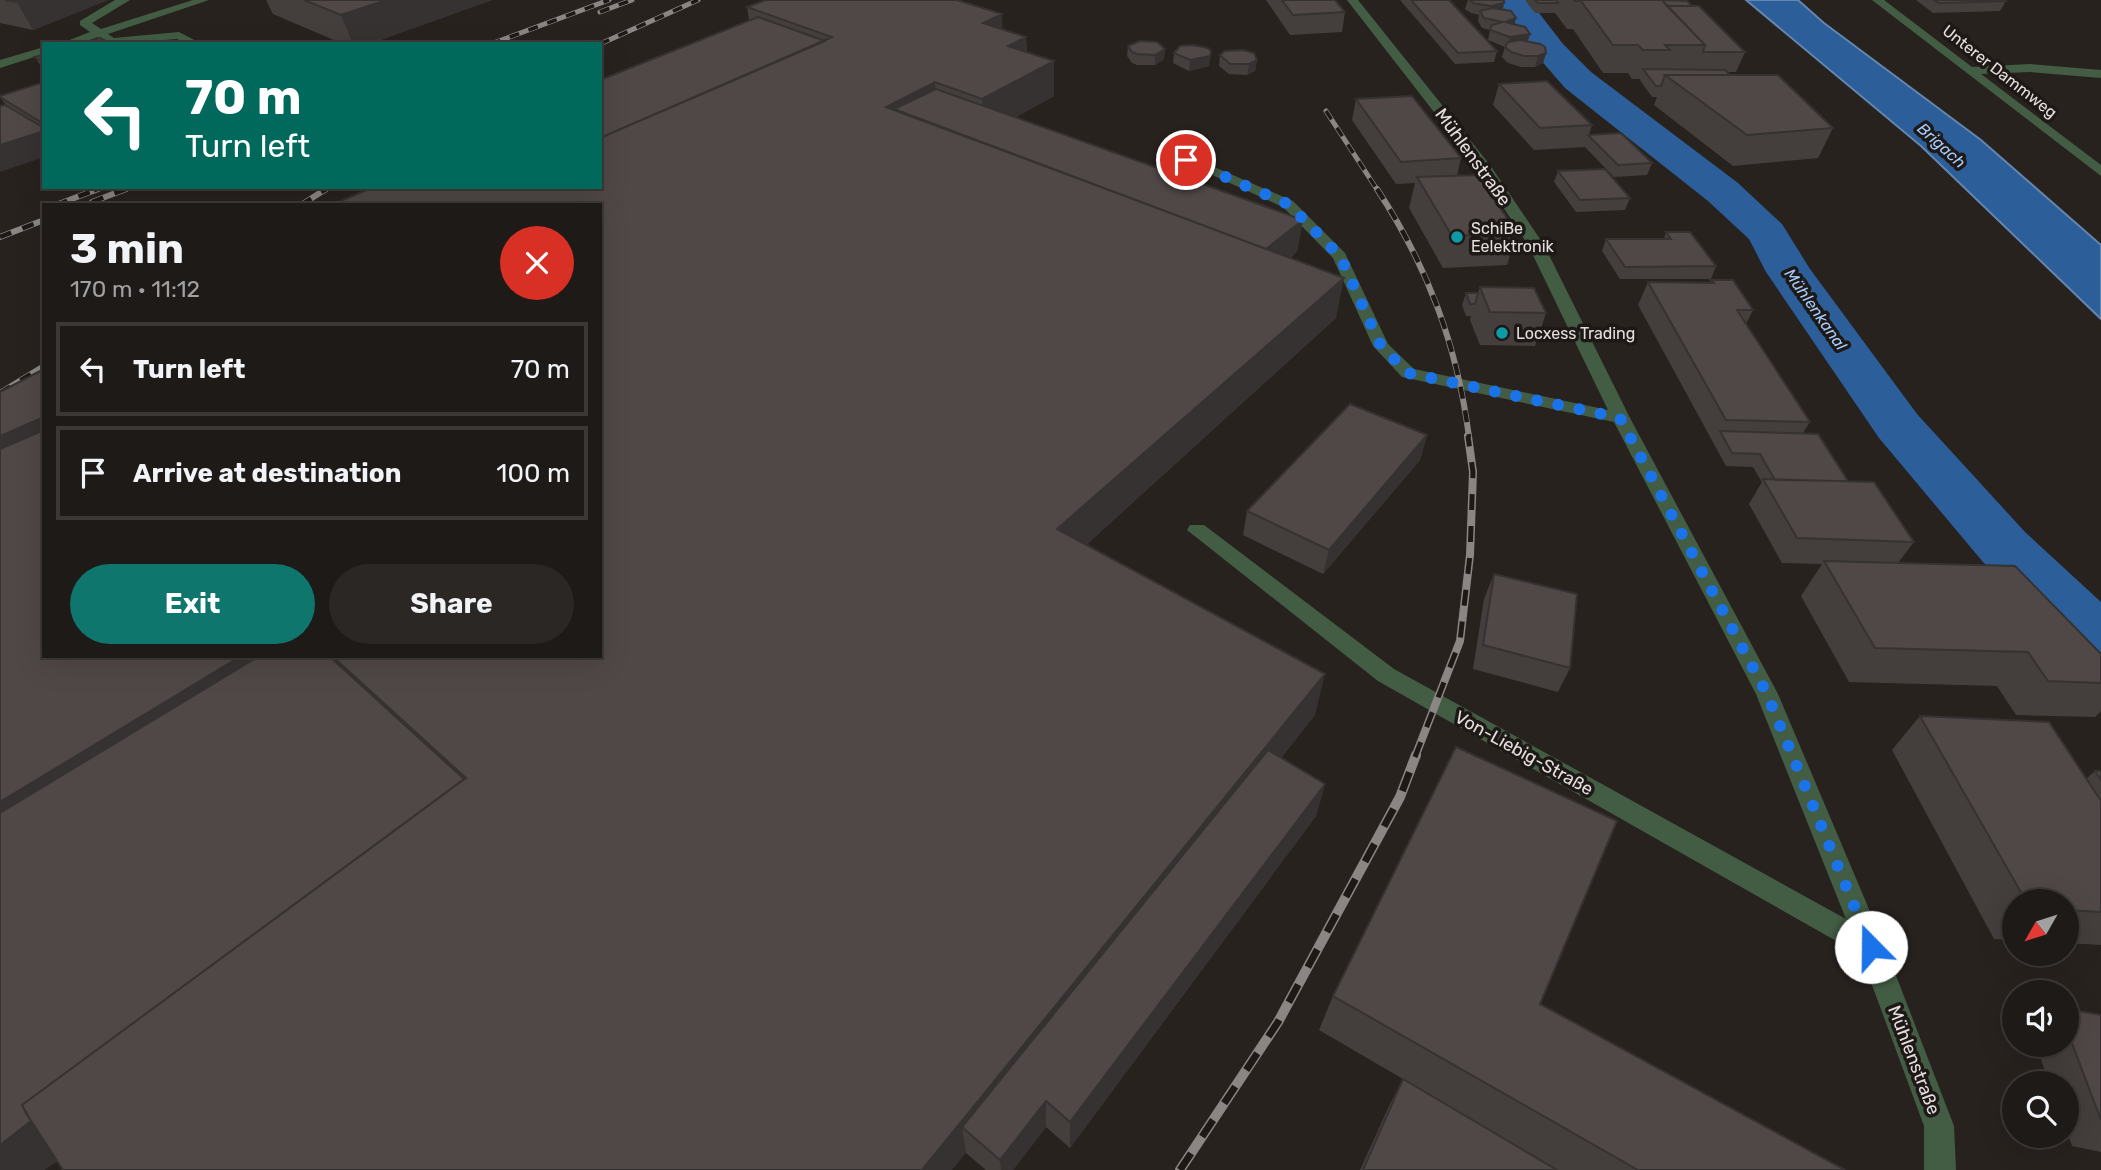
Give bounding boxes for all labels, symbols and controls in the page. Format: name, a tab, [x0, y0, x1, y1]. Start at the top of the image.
street label: Unterer Dammweg	[1939, 21, 2061, 122]
text: 70 m	[185, 68, 302, 126]
icon: left	[70, 70, 161, 161]
street label: Mühlenstraße	[1430, 104, 1516, 210]
water label: Brigach	[1914, 119, 1970, 172]
text: Turn left	[185, 127, 310, 165]
pin	[1156, 130, 1216, 190]
icon: arrive	[1167, 141, 1205, 179]
place label: SchiBe Eelektronik	[1471, 219, 1555, 256]
text: 3 min	[70, 224, 184, 274]
button: close	[500, 226, 574, 300]
marker: SchiBe Eelektronik	[1449, 229, 1465, 245]
water label: Mühlenkanal	[1780, 265, 1851, 355]
text: 170 m · 11:12	[70, 275, 200, 303]
place label: Locxess Trading	[1516, 324, 1635, 343]
marker: Locxess Trading	[1494, 325, 1510, 341]
icon: left	[74, 350, 112, 388]
text: Turn left	[133, 354, 245, 385]
text: 70 m	[511, 354, 570, 385]
icon: arrive	[74, 454, 112, 492]
text: Arrive at destination	[133, 458, 401, 489]
text: 100 m	[496, 458, 570, 489]
button: Exit	[70, 564, 315, 644]
button: Share	[329, 564, 574, 644]
street label: Von-Liebig-Straße	[1451, 706, 1597, 800]
north arrow	[2002, 889, 2079, 966]
map controls	[2002, 889, 2079, 1148]
position arrow	[1834, 910, 1908, 984]
button: sound	[2002, 980, 2079, 1057]
street label: Mühlenstraße	[1883, 1002, 1945, 1118]
button: search	[2002, 1071, 2079, 1148]

